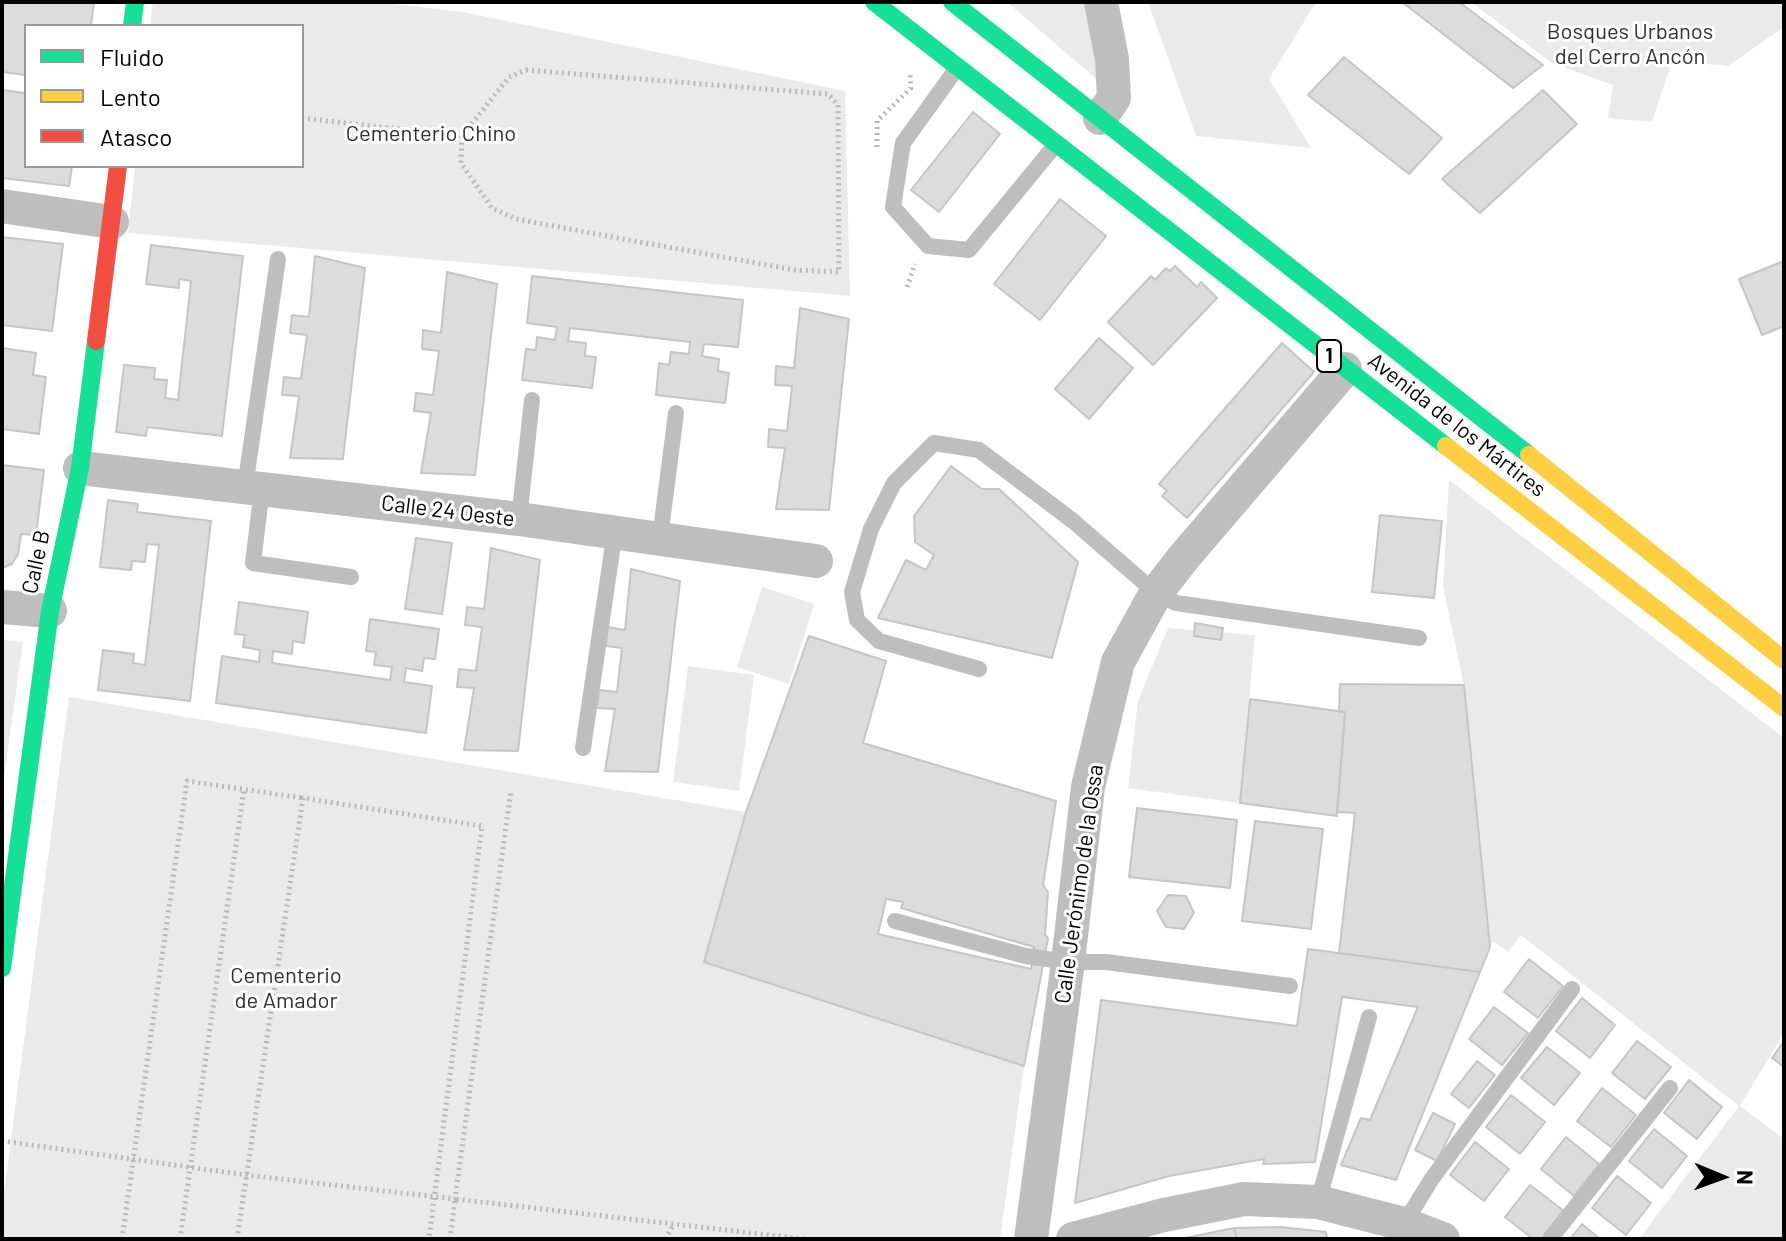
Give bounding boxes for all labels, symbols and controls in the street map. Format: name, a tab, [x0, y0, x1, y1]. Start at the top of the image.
park label: Bosques Urbanos del Cerro Ancón	[1547, 19, 1713, 70]
legend	[24, 24, 304, 168]
text: Fluido	[100, 42, 164, 71]
text: Lento	[100, 82, 161, 111]
park label: Cementerio Chino	[346, 121, 516, 147]
text: Atasco	[100, 122, 172, 151]
road number: 1	[1317, 340, 1341, 372]
street label: Avenida de los Mártires	[1363, 347, 1551, 503]
street label: Calle 24 Oeste	[380, 490, 516, 532]
street label: Calle B	[16, 528, 56, 596]
street label: Calle Jerónimo de la Ossa	[1049, 763, 1109, 1005]
park label: Cementerio de Amador	[230, 963, 342, 1014]
north arrow	[1682, 1137, 1762, 1217]
text: N	[1733, 1170, 1759, 1185]

